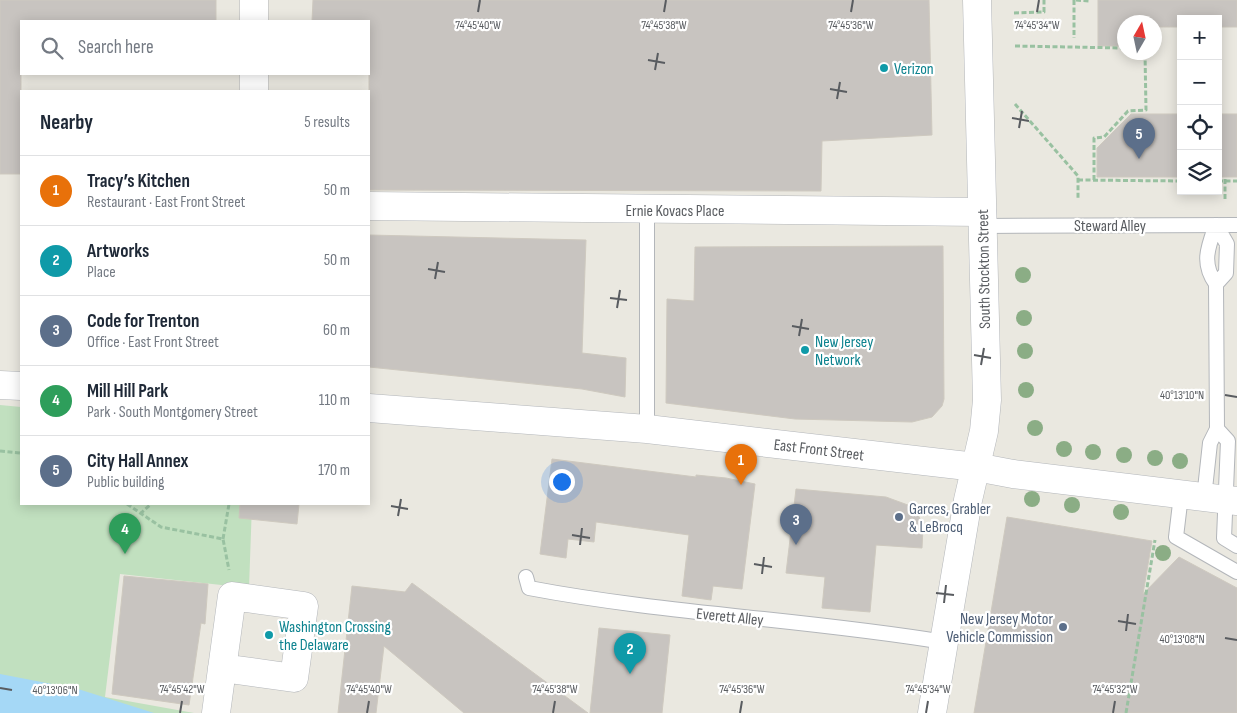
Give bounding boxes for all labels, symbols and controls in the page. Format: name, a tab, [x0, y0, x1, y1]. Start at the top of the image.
north arrow	[1117, 15, 1162, 60]
map controls	[1177, 15, 1222, 195]
button: +	[1177, 15, 1222, 60]
text: 74°45'40"W	[455, 18, 501, 33]
text: 74°45'38"W	[641, 18, 687, 33]
text: 74°45'36"W	[828, 18, 874, 33]
text: 74°45'34"W	[1014, 18, 1060, 33]
search box	[20, 20, 370, 75]
icon: search	[38, 34, 66, 62]
text: Search here	[78, 36, 154, 59]
place label: Verizon	[894, 60, 934, 79]
button: −	[1177, 60, 1222, 105]
marker: Verizon	[878, 62, 890, 74]
button: locate	[1177, 105, 1222, 150]
text: Nearby	[40, 110, 93, 135]
text: 5 results	[304, 113, 350, 132]
pin: 5	[1123, 118, 1155, 159]
button: layers	[1177, 150, 1222, 195]
text: Tracy’s Kitchen	[87, 170, 190, 193]
text: 1	[53, 181, 59, 200]
text: 50 m	[324, 181, 350, 200]
text: Restaurant · East Front Street	[87, 193, 245, 212]
street label: Ernie Kovacs Place	[626, 202, 724, 221]
street label: South Stockton Street	[974, 209, 995, 329]
street label: Steward Alley	[1074, 217, 1146, 236]
text: Artworks	[87, 240, 149, 263]
text: 2	[52, 251, 60, 270]
text: 50 m	[324, 251, 350, 270]
text: Place	[87, 263, 116, 282]
text: Code for Trenton	[87, 310, 199, 333]
text: 3	[52, 321, 60, 340]
text: 60 m	[323, 321, 350, 340]
text: Office · East Front Street	[87, 333, 219, 352]
place label: New Jersey Network	[815, 333, 873, 370]
marker: New Jersey Network	[799, 344, 811, 356]
text: Mill Hill Park	[87, 380, 168, 403]
text: 40°13'10"N	[1160, 388, 1204, 403]
text: 4	[52, 391, 60, 410]
text: 110 m	[319, 391, 350, 410]
text: Park · South Montgomery Street	[87, 403, 258, 422]
street label: East Front Street	[773, 436, 865, 465]
pin: 1	[725, 444, 757, 485]
text: City Hall Annex	[87, 450, 189, 473]
text: 5	[52, 461, 60, 480]
text: 170 m	[318, 461, 350, 480]
your location	[549, 469, 575, 495]
text: Public building	[87, 473, 164, 492]
place label: Garces, Grabler & LeBrocq	[909, 500, 991, 537]
pin: 3	[780, 504, 812, 545]
marker: Garces, Grabler & LeBrocq	[893, 511, 905, 523]
pin: 4	[109, 513, 141, 554]
street label: Everett Alley	[695, 605, 764, 630]
place label: New Jersey Motor Vehicle Commission	[946, 610, 1053, 647]
place label: Washington Crossing the Delaware	[279, 618, 391, 655]
marker: New Jersey Motor Vehicle Commission	[1057, 621, 1069, 633]
marker: Washington Crossing the Delaware	[263, 629, 275, 641]
text: 40°13'08"N	[1159, 632, 1205, 647]
pin: 2	[614, 633, 646, 674]
text: 74°45'42"W	[159, 682, 205, 697]
text: 74°45'40"W	[346, 682, 392, 697]
text: 74°45'38"W	[532, 682, 578, 697]
text: 74°45'36"W	[719, 682, 765, 697]
text: 74°45'34"W	[905, 682, 951, 697]
text: 74°45'32"W	[1092, 682, 1138, 697]
text: 40°13'06"N	[32, 683, 78, 698]

